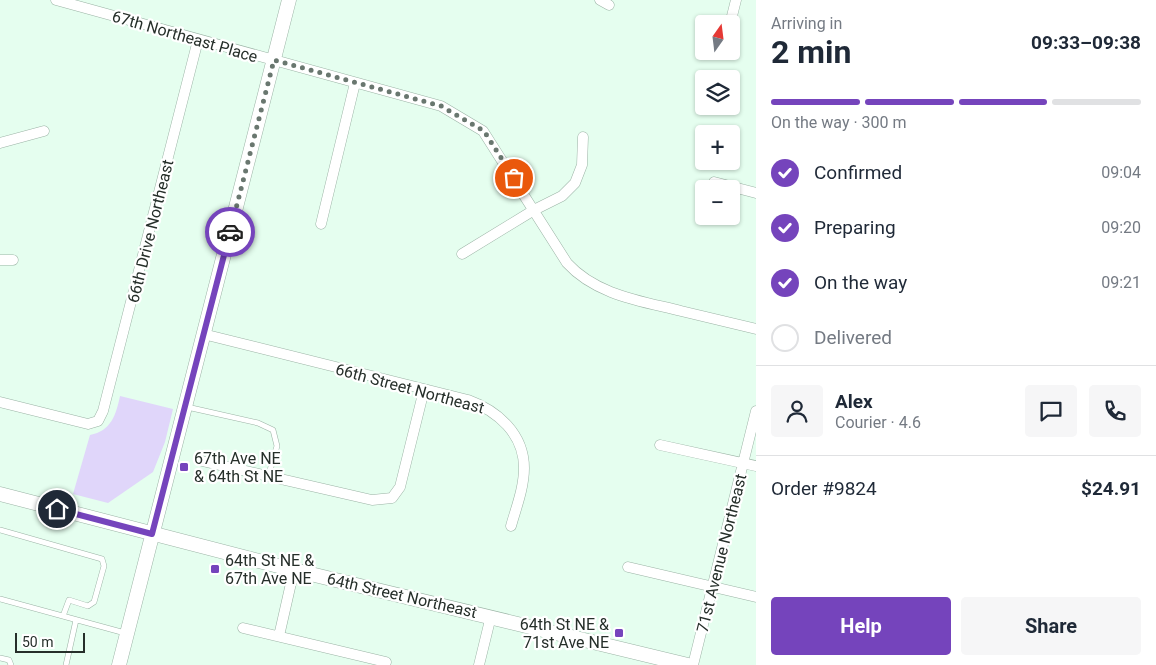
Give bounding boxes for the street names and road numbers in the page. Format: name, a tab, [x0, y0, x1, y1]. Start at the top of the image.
street label: 67th Northeast Place	[110, 7, 260, 66]
street label: 66th Drive Northeast	[123, 158, 177, 305]
street label: 66th Street Northeast	[333, 359, 486, 417]
street label: 71st Avenue Northeast	[693, 472, 750, 634]
street label: 64th Street Northeast	[325, 569, 479, 622]

